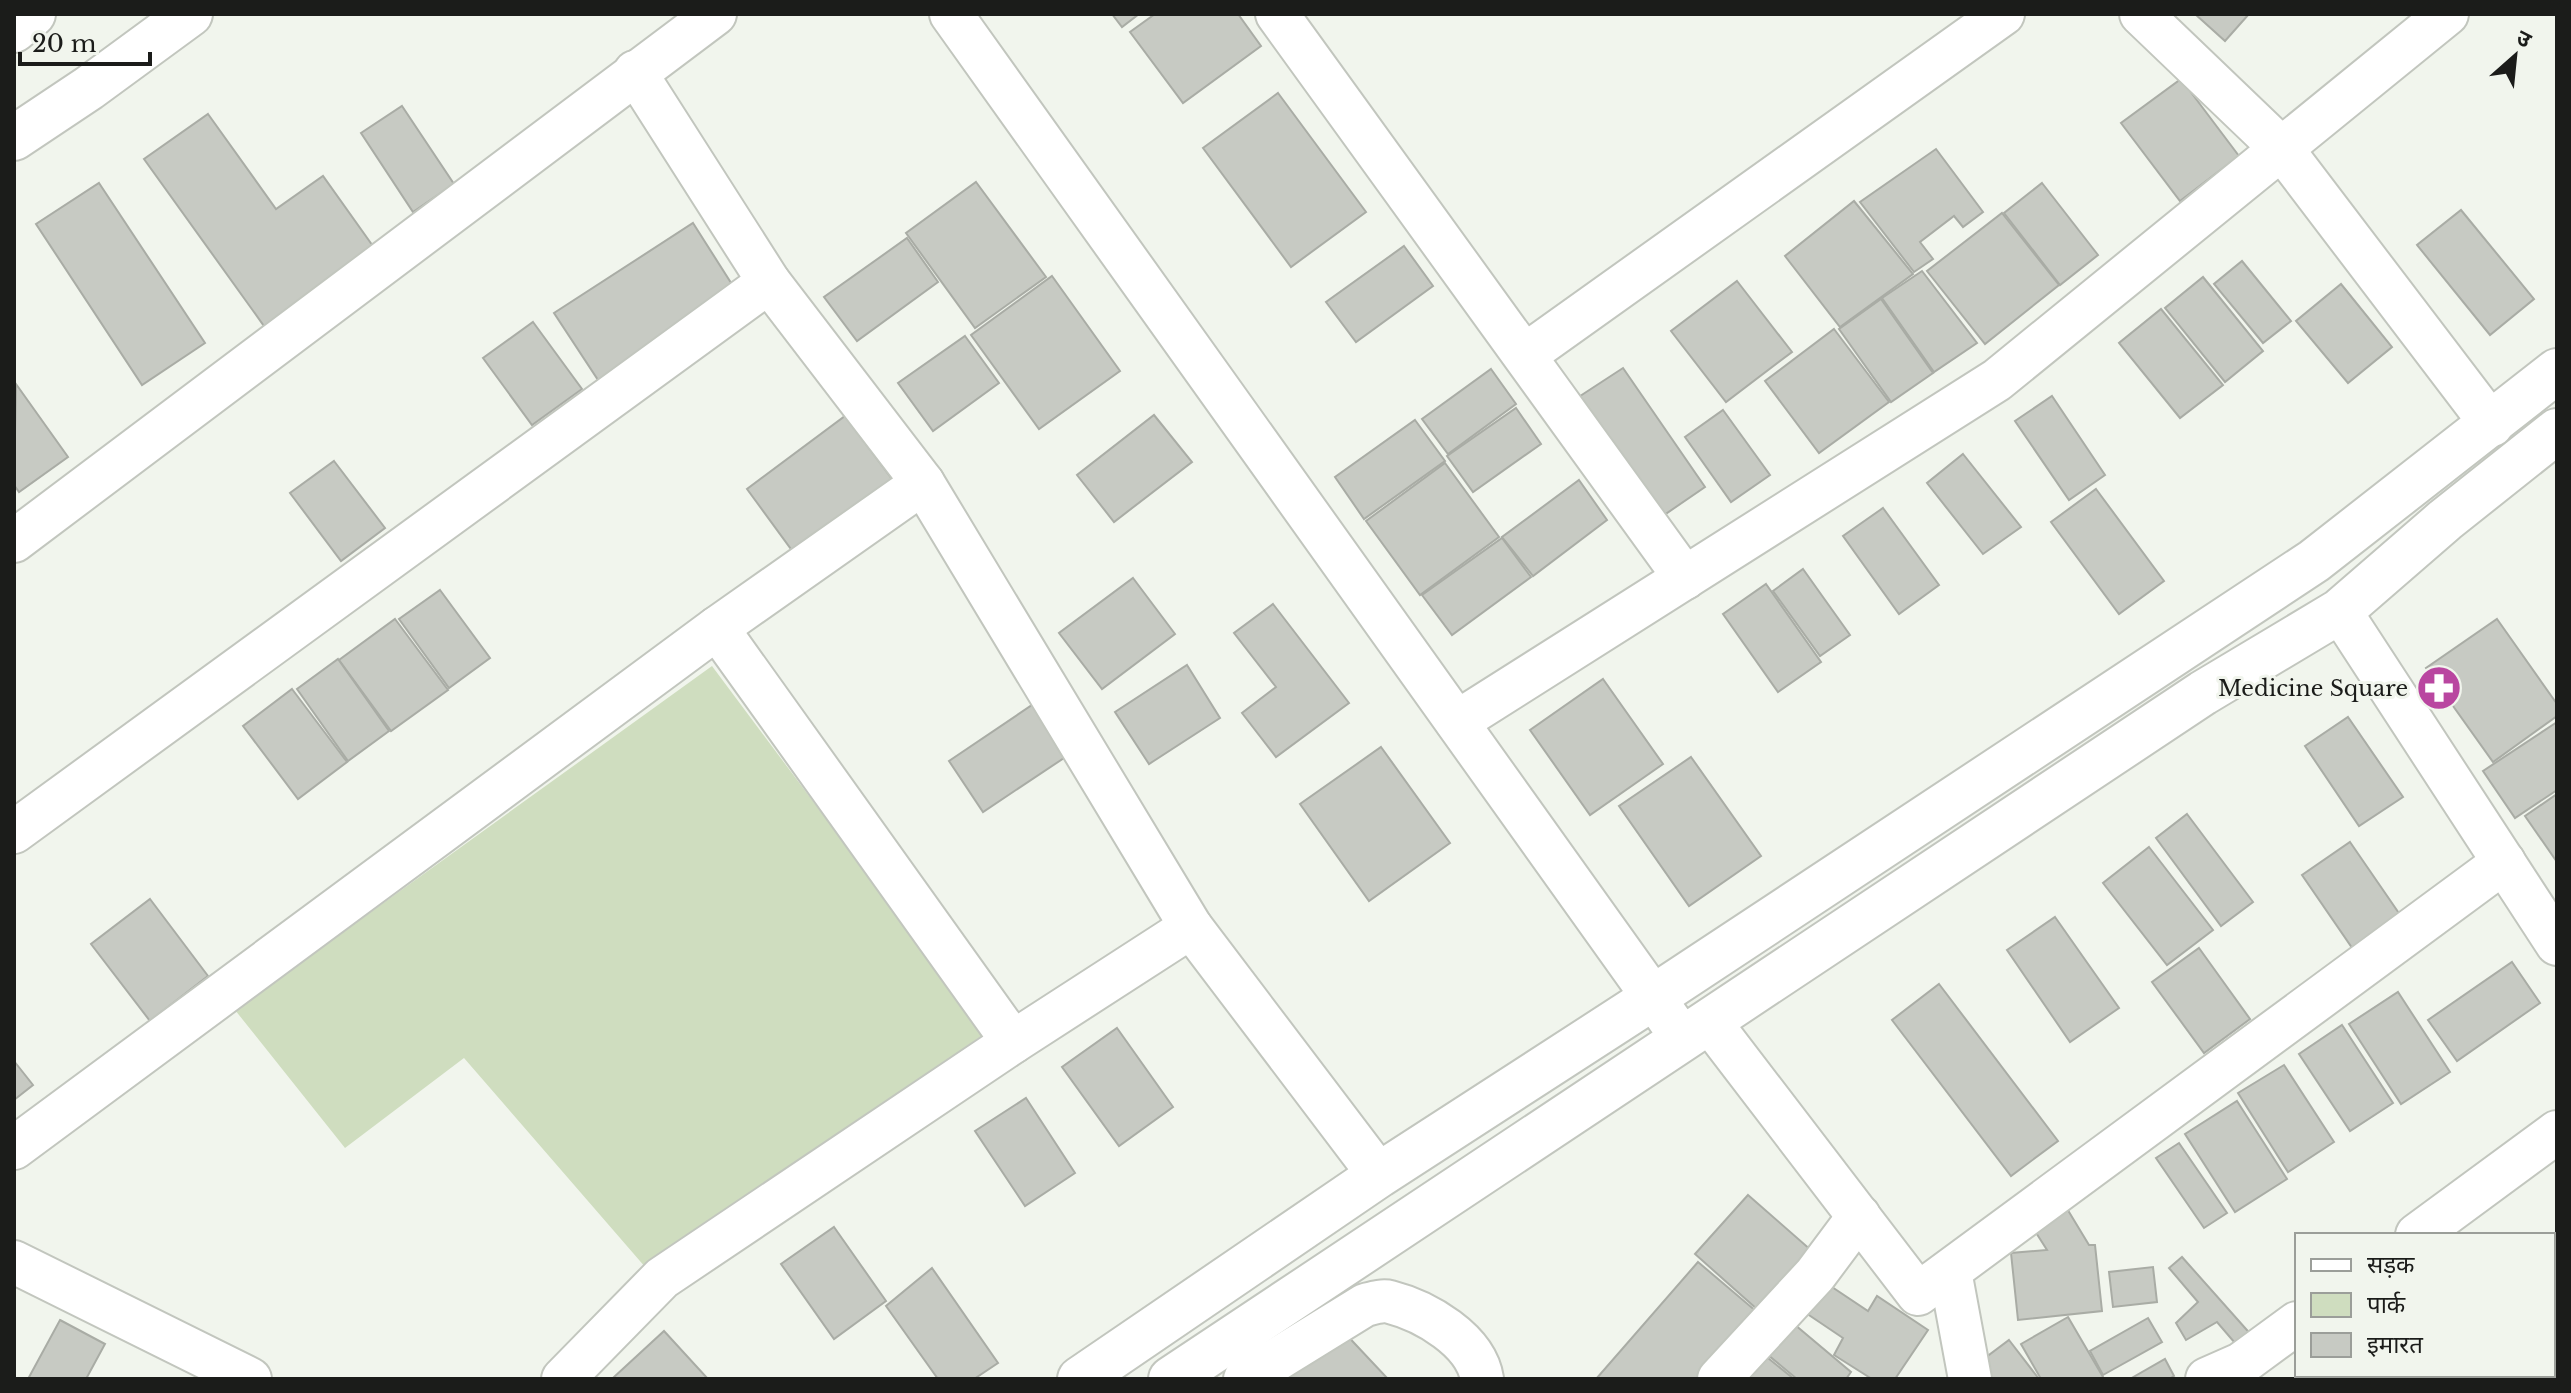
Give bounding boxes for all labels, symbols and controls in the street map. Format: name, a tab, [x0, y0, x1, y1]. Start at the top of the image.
scale bar	[20, 16, 150, 66]
north arrow	[2475, 16, 2555, 96]
text: उ	[2512, 24, 2537, 54]
text: 20 m	[32, 29, 97, 58]
pharmacy icon: Medicine Square	[2415, 664, 2463, 712]
place label: Medicine Square	[2218, 675, 2408, 702]
legend	[2295, 1233, 2555, 1377]
text: सड़क	[2367, 1250, 2415, 1279]
text: पार्क	[2367, 1290, 2406, 1319]
text: इमारत	[2367, 1330, 2424, 1359]

